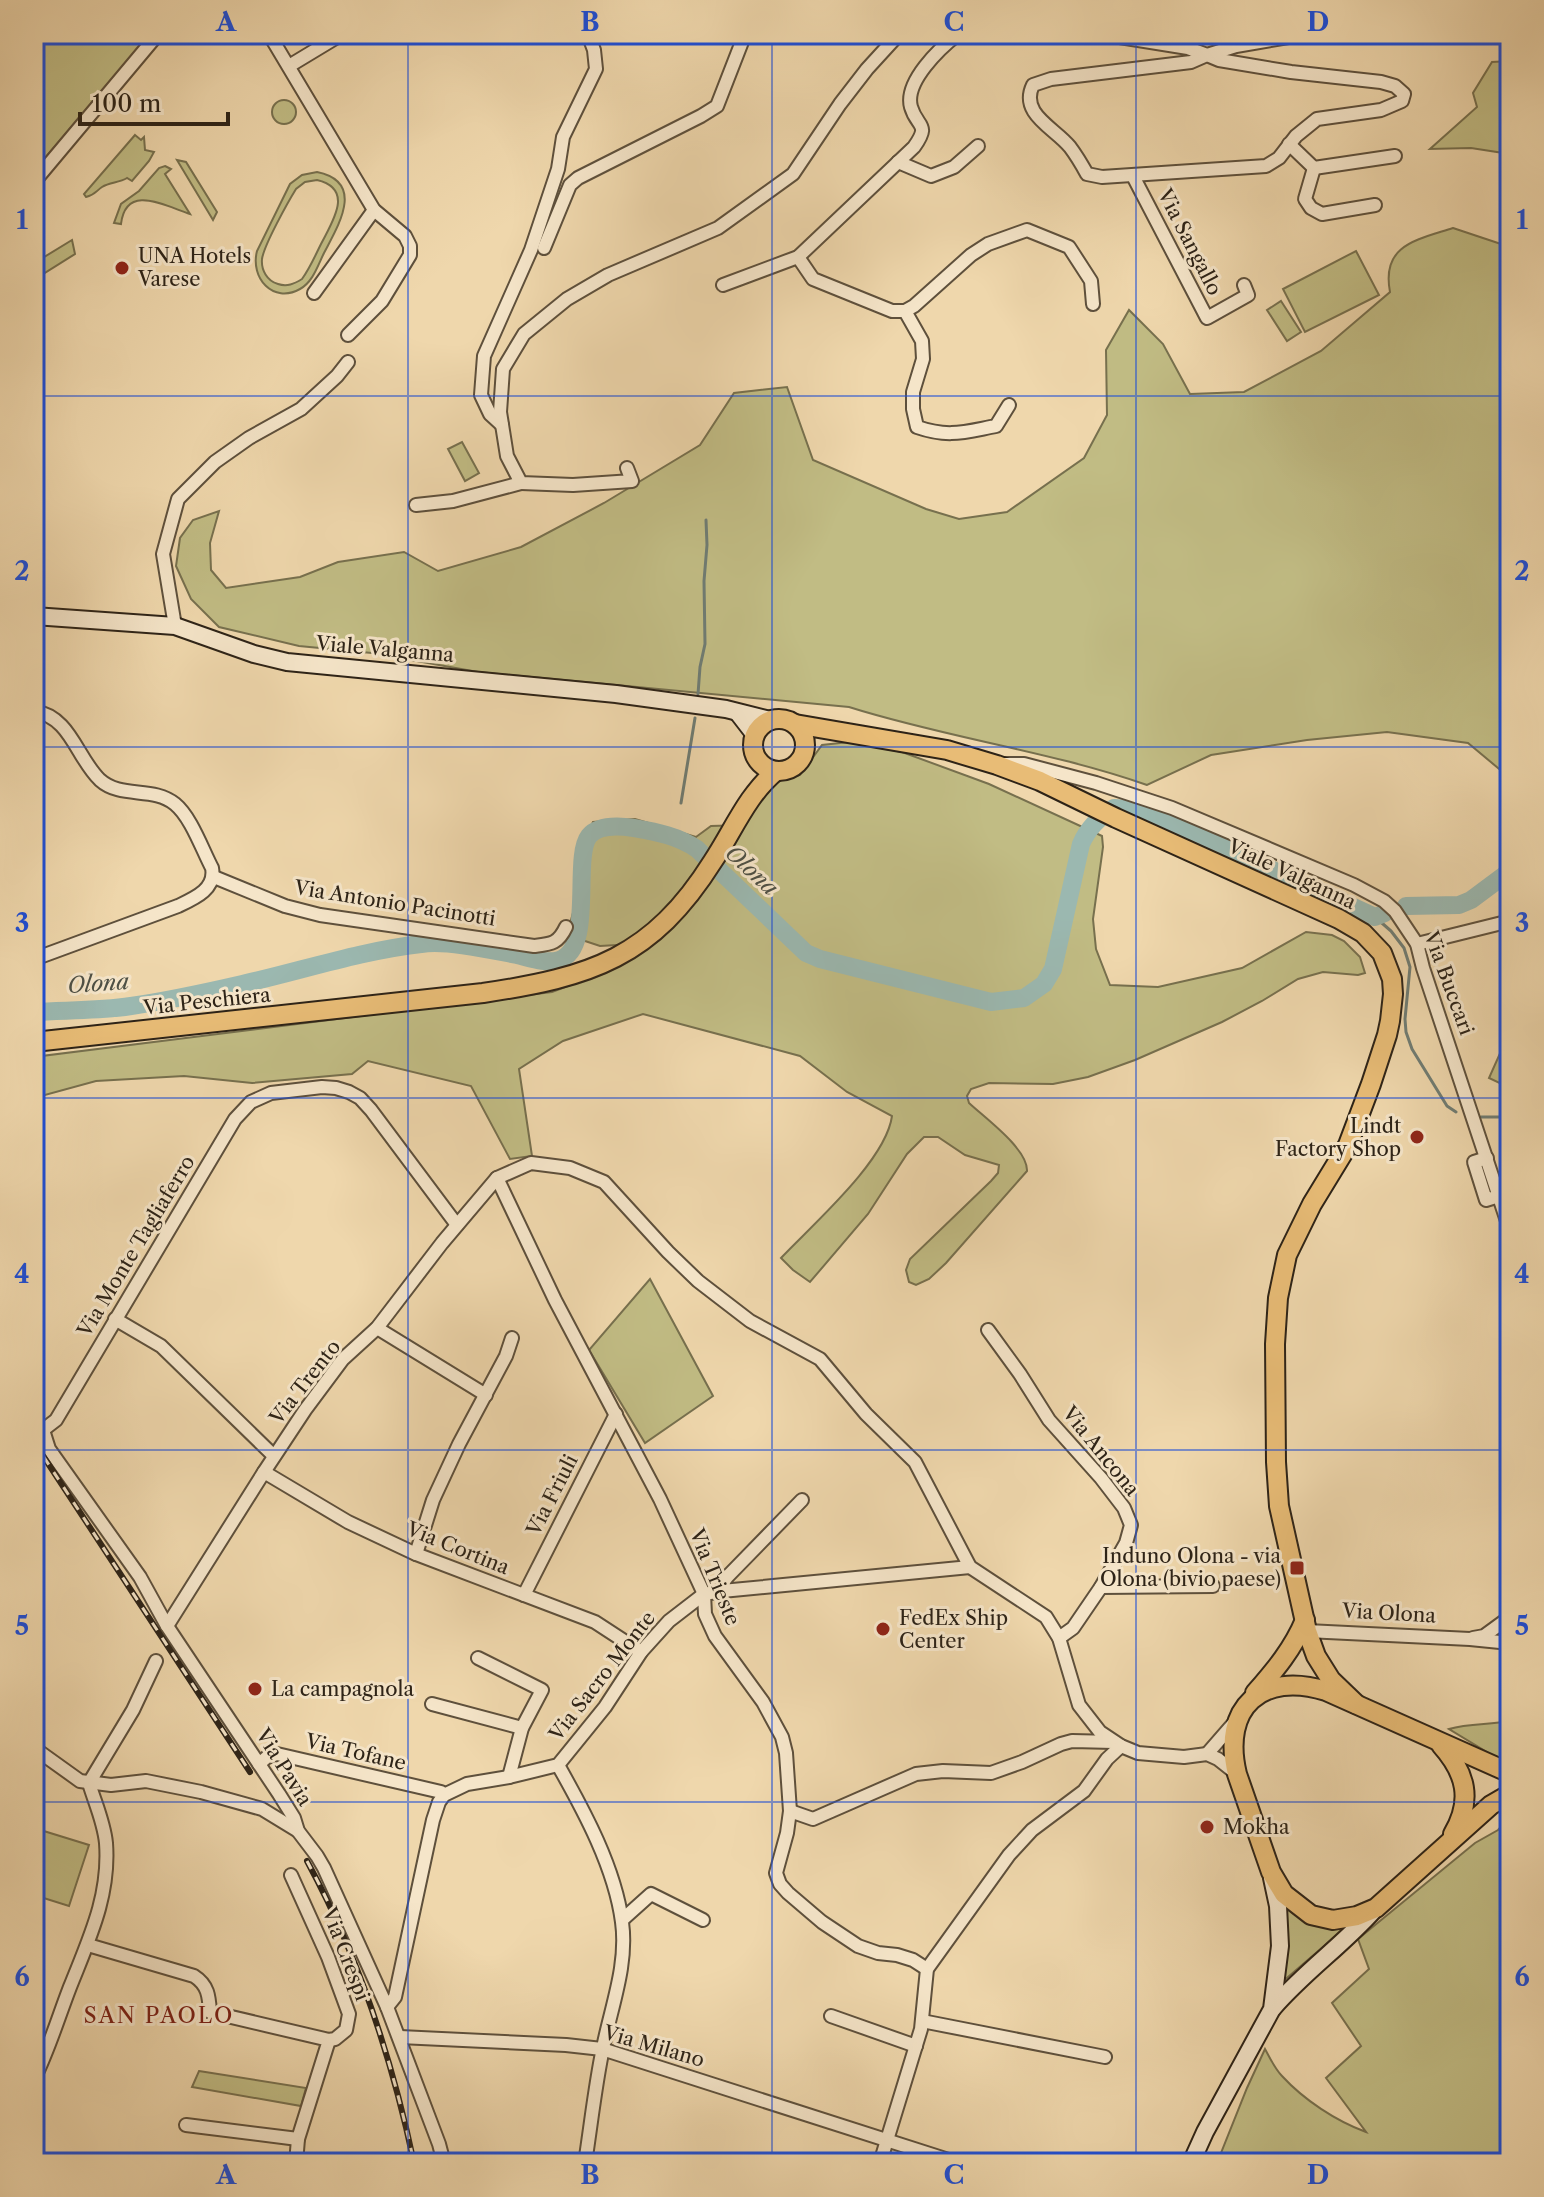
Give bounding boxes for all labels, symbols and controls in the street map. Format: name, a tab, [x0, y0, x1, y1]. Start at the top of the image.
text: A	[215, 6, 237, 38]
text: B	[580, 6, 600, 38]
text: C	[944, 6, 964, 38]
text: D	[1307, 6, 1329, 38]
scale bar	[80, 76, 228, 126]
text: 100 m	[92, 89, 161, 118]
street label: Via Sangallo	[1152, 184, 1227, 299]
text: 1	[16, 204, 28, 236]
text: 1	[1516, 204, 1528, 236]
place label: UNA Hotels Varese	[137, 244, 251, 291]
marker: UNA Hotels Varese	[113, 259, 131, 277]
text: 2	[14, 555, 30, 587]
text: 2	[1514, 555, 1530, 587]
street label: Viale Valganna	[314, 631, 455, 667]
street label: Viale Valganna	[1223, 833, 1360, 914]
water label: Olona	[720, 839, 784, 901]
street label: Via Antonio Pacinotti	[292, 875, 497, 931]
text: 3	[15, 907, 29, 939]
text: 3	[1515, 907, 1529, 939]
street label: Via Buccari	[1419, 927, 1479, 1038]
water label: Olona	[66, 968, 130, 999]
street label: Via Peschiera	[141, 982, 272, 1020]
place label: Lindt Factory Shop	[1275, 1114, 1401, 1161]
marker: Lindt Factory Shop	[1408, 1128, 1426, 1146]
street label: Via Monte Tagliaferro	[72, 1151, 200, 1342]
text: 4	[14, 1258, 30, 1290]
text: 4	[1514, 1258, 1530, 1290]
street label: Via Trento	[264, 1335, 345, 1430]
street label: Via Ancona	[1057, 1401, 1145, 1501]
street label: Via Friuli	[521, 1450, 583, 1541]
street label: Via Cortina	[402, 1516, 513, 1580]
street label: Via Trieste	[684, 1524, 745, 1629]
place label: Induno Olona - via Olona (bivio paese)	[1100, 1544, 1281, 1591]
marker: Induno Olona - via Olona (bivio paese)	[1288, 1559, 1306, 1577]
street label: Via Olona	[1340, 1599, 1437, 1627]
place label: FedEx Ship Center	[899, 1606, 1008, 1653]
street label: Via Sacro Monte	[543, 1607, 660, 1746]
text: 5	[15, 1610, 29, 1642]
text: 5	[1515, 1610, 1529, 1642]
marker: FedEx Ship Center	[874, 1620, 892, 1638]
place label: La campagnola	[271, 1677, 415, 1701]
marker: La campagnola	[246, 1680, 264, 1698]
street label: Via Pavia	[250, 1723, 317, 1810]
street label: Via Tofane	[302, 1729, 409, 1775]
place label: Mokha	[1223, 1815, 1290, 1839]
marker: Mokha	[1198, 1818, 1216, 1836]
street label: Via Crespi	[317, 1903, 375, 2004]
text: 6	[14, 1961, 30, 1993]
text: 6	[1514, 1961, 1530, 1993]
district label: SAN PAOLO	[84, 2002, 234, 2029]
street label: Via Milano	[600, 2020, 707, 2072]
text: A	[215, 2159, 237, 2191]
text: B	[580, 2159, 600, 2191]
text: C	[944, 2159, 964, 2191]
text: D	[1307, 2159, 1329, 2191]

